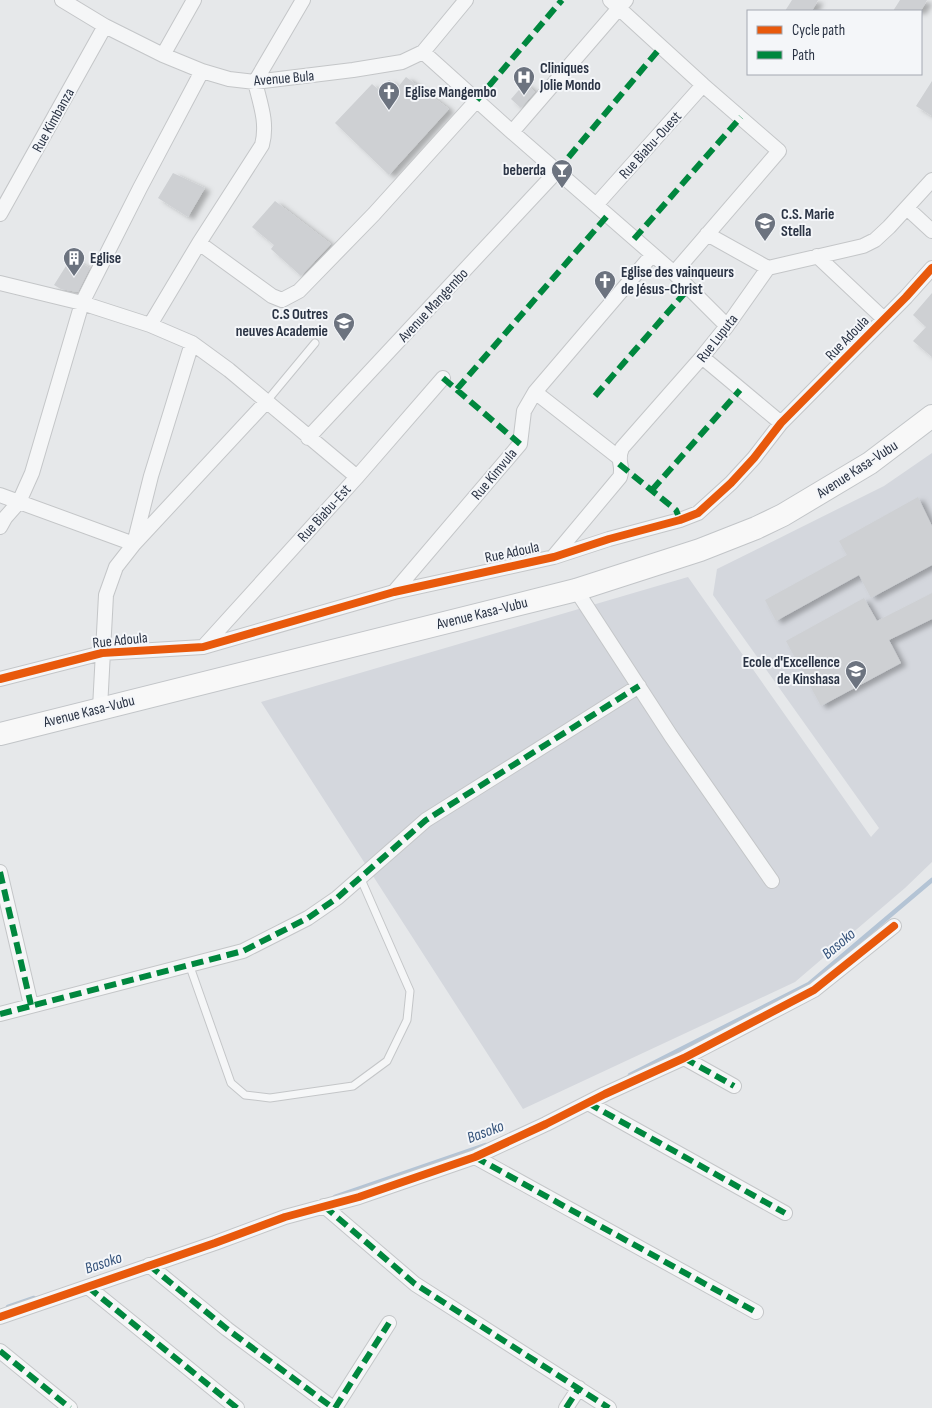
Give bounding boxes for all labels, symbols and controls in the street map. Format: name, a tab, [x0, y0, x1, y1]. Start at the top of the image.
legend	[747, 10, 922, 75]
text: Cycle path	[792, 21, 845, 40]
text: Path	[792, 46, 815, 65]
place label: Cliniques Jolie Mondo	[539, 59, 601, 95]
hospital icon: Cliniques Jolie Mondo	[512, 65, 536, 96]
street label: Avenue Bula	[252, 66, 315, 91]
church icon: Eglise Mangembo	[377, 80, 401, 111]
place label: Eglise Mangembo	[405, 83, 497, 102]
street label: Rue Kimbanza	[28, 85, 79, 156]
street label: Rue Biabu-Ouest	[615, 107, 686, 183]
bar icon: beberda	[550, 158, 574, 189]
place label: beberda	[503, 161, 546, 180]
place label: C.S. Marie Stella	[781, 205, 834, 241]
school or university icon: C.S. Marie Stella	[753, 211, 777, 242]
building icon: Eglise	[62, 246, 86, 277]
place label: Eglise	[90, 249, 121, 268]
place label: Eglise des vainqueurs de Jésus-Christ	[621, 263, 734, 299]
street label: Avenue Mangembo	[394, 264, 472, 347]
church icon: Eglise des vainqueurs de Jésus-Christ	[593, 269, 617, 300]
place label: C.S Outres neuves Academie	[236, 305, 328, 341]
street label: Rue Luputa	[693, 310, 742, 366]
school or university icon: C.S Outres neuves Academie	[332, 311, 356, 342]
street label: Rue Adoula	[821, 312, 874, 365]
street label: Avenue Kasa-Vubu	[812, 436, 901, 503]
street label: Rue Kimvula	[467, 445, 522, 504]
street label: Rue Biabu-Est	[294, 480, 355, 546]
street label: Rue Adoula	[483, 537, 541, 568]
street label: Avenue Kasa-Vubu	[434, 593, 530, 634]
street label: Rue Adoula	[92, 628, 149, 653]
place label: Ecole d'Excellence de Kinshasa	[743, 653, 840, 689]
school or university icon: Ecole d'Excellence de Kinshasa	[844, 659, 868, 690]
street label: Avenue Kasa-Vubu	[41, 691, 137, 732]
water label: Basoko	[818, 924, 860, 964]
water label: Basoko	[464, 1117, 507, 1148]
water label: Basoko	[83, 1248, 125, 1279]

